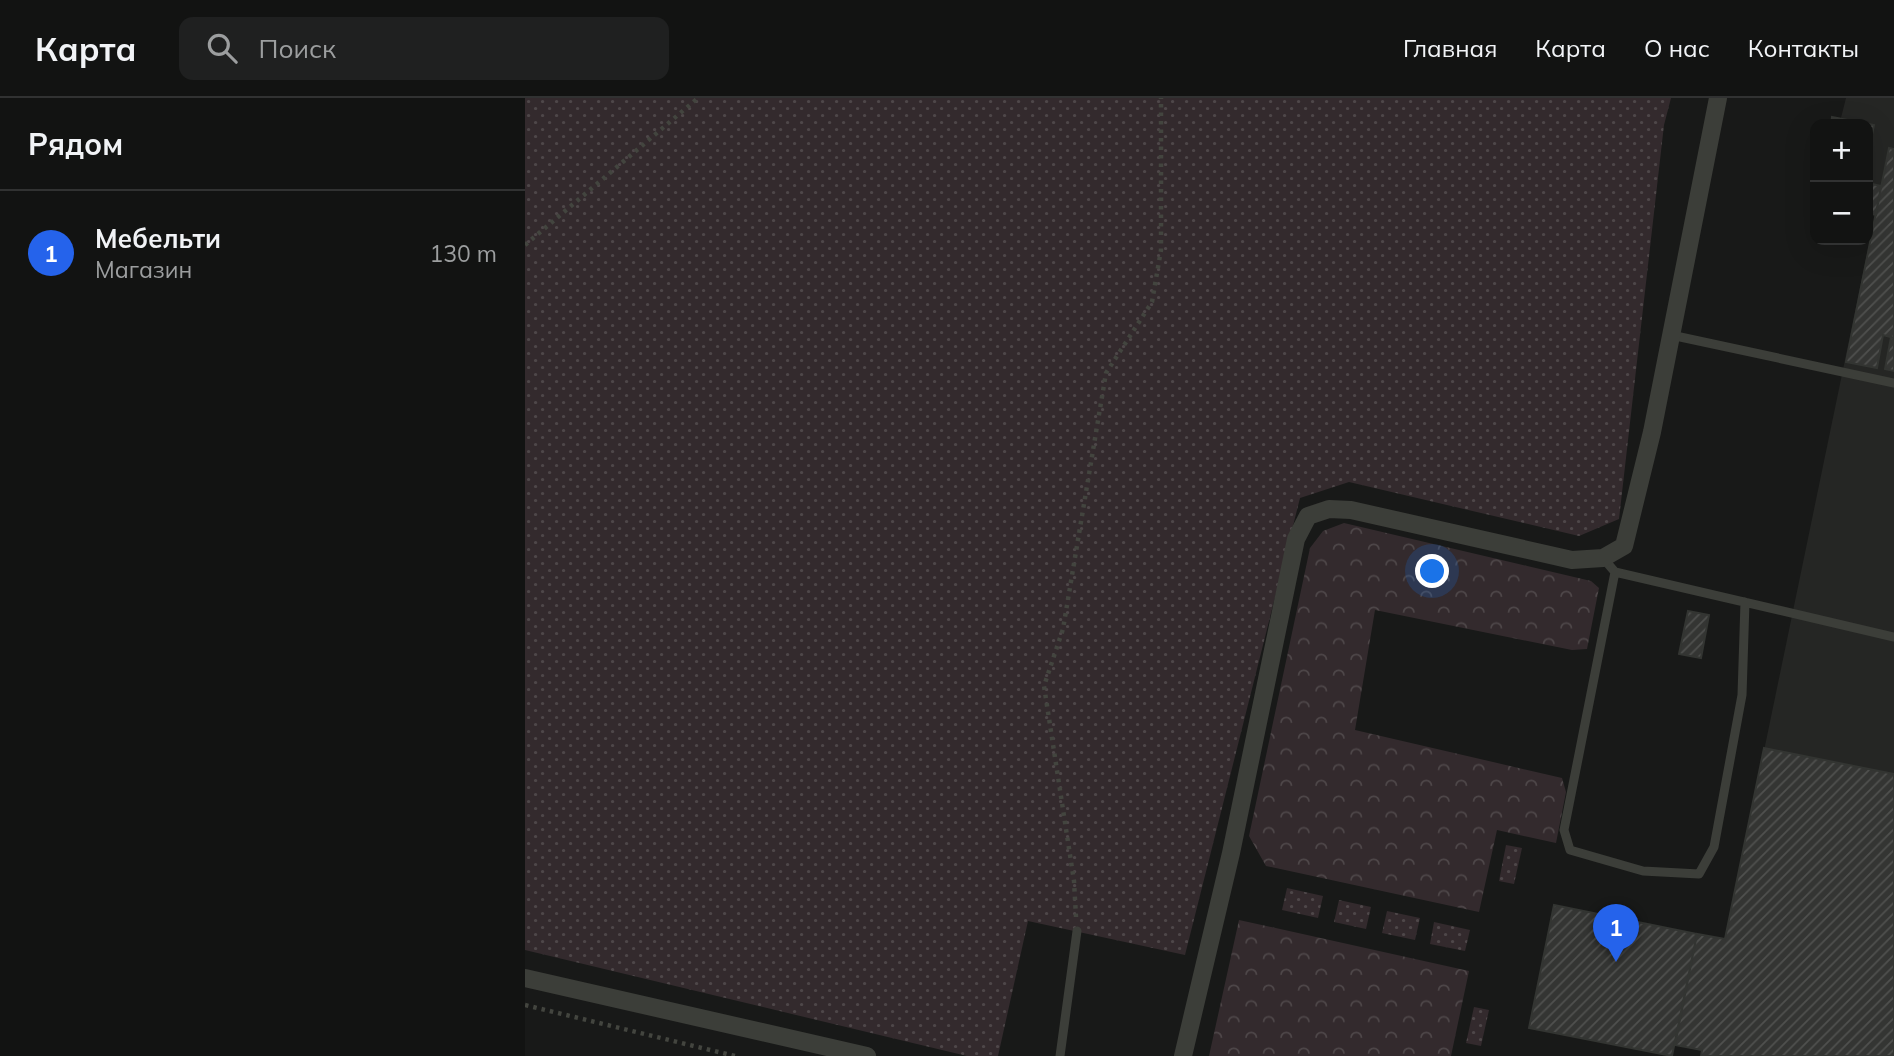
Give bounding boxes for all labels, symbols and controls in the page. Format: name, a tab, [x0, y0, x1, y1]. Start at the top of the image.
search box	[179, 17, 669, 80]
text: Карта	[35, 28, 137, 69]
icon: search	[203, 29, 241, 67]
text: Поиск	[259, 32, 336, 65]
text: Главная	[1403, 33, 1497, 63]
text: Карта	[1535, 33, 1606, 63]
text: О нас	[1644, 33, 1710, 63]
text: Контакты	[1748, 33, 1859, 63]
map controls	[1810, 119, 1873, 245]
button: +	[1810, 119, 1873, 182]
text: Рядом	[28, 125, 123, 163]
button: −	[1810, 182, 1873, 245]
text: Мебельти	[95, 222, 221, 255]
text: 1	[44, 239, 58, 268]
text: 130 m	[429, 239, 497, 268]
text: Магазин	[95, 255, 192, 284]
your location	[1415, 554, 1449, 588]
pin: 1	[1593, 904, 1639, 962]

